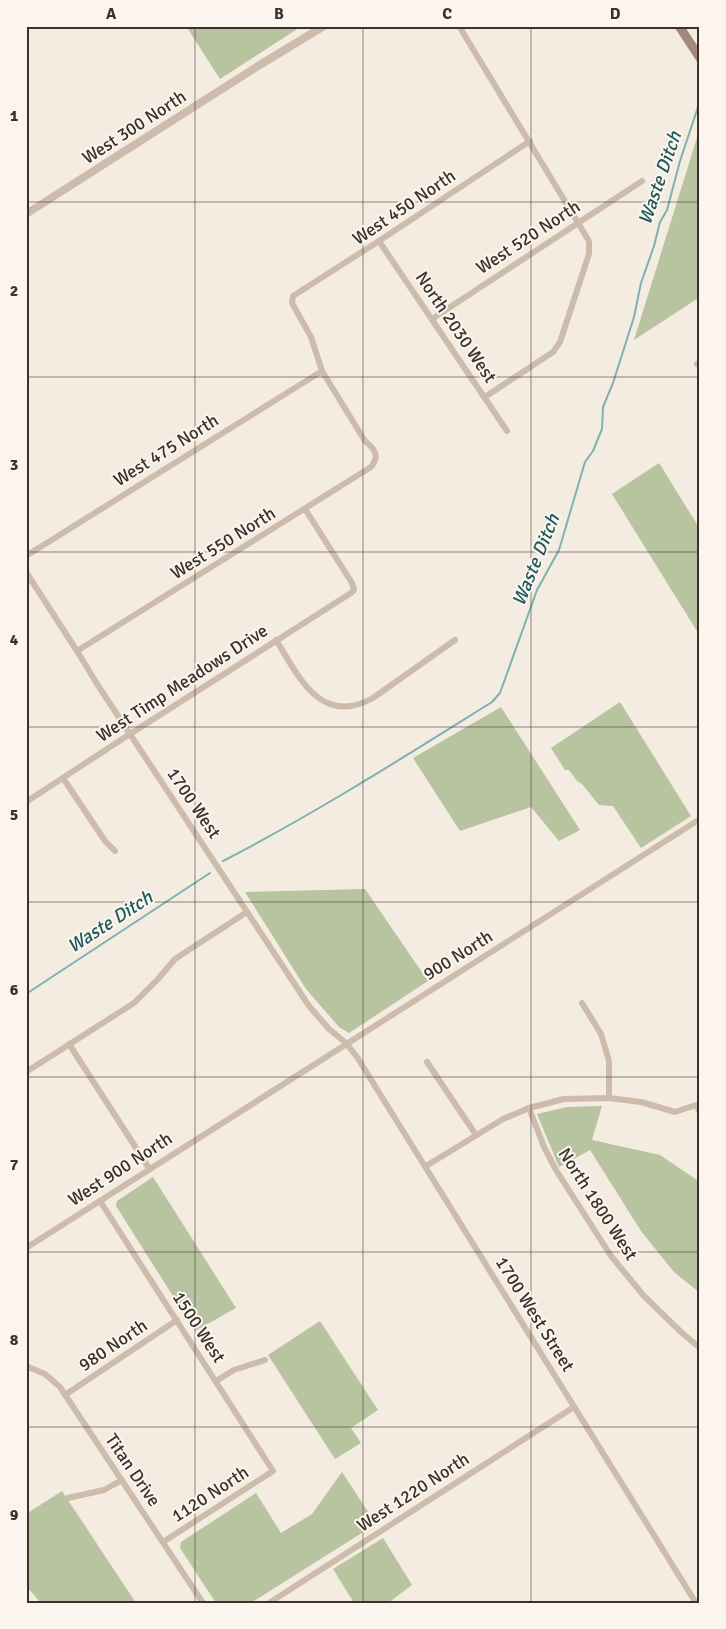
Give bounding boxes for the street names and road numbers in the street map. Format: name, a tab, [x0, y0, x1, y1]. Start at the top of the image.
street label: West 300 North	[78, 85, 190, 169]
street label: West 450 North	[348, 164, 460, 250]
street label: West 520 North	[472, 195, 584, 279]
street label: North 2030 West	[411, 267, 501, 387]
street label: West 475 North	[109, 409, 223, 491]
street label: West 550 North	[166, 502, 280, 584]
street label: West Timp Meadows Drive	[92, 619, 272, 747]
street label: 1700 West	[162, 763, 226, 843]
street label: 900 North	[419, 925, 497, 985]
street label: West 900 North	[64, 1127, 176, 1211]
street label: North 1800 West	[554, 1144, 642, 1264]
street label: 1700 West Street	[491, 1252, 579, 1376]
street label: 1500 West	[168, 1287, 230, 1367]
street label: 980 North	[75, 1314, 151, 1376]
street label: Titan Drive	[101, 1429, 165, 1511]
street label: West 1220 North	[353, 1448, 473, 1536]
street label: 1120 North	[167, 1461, 253, 1527]

